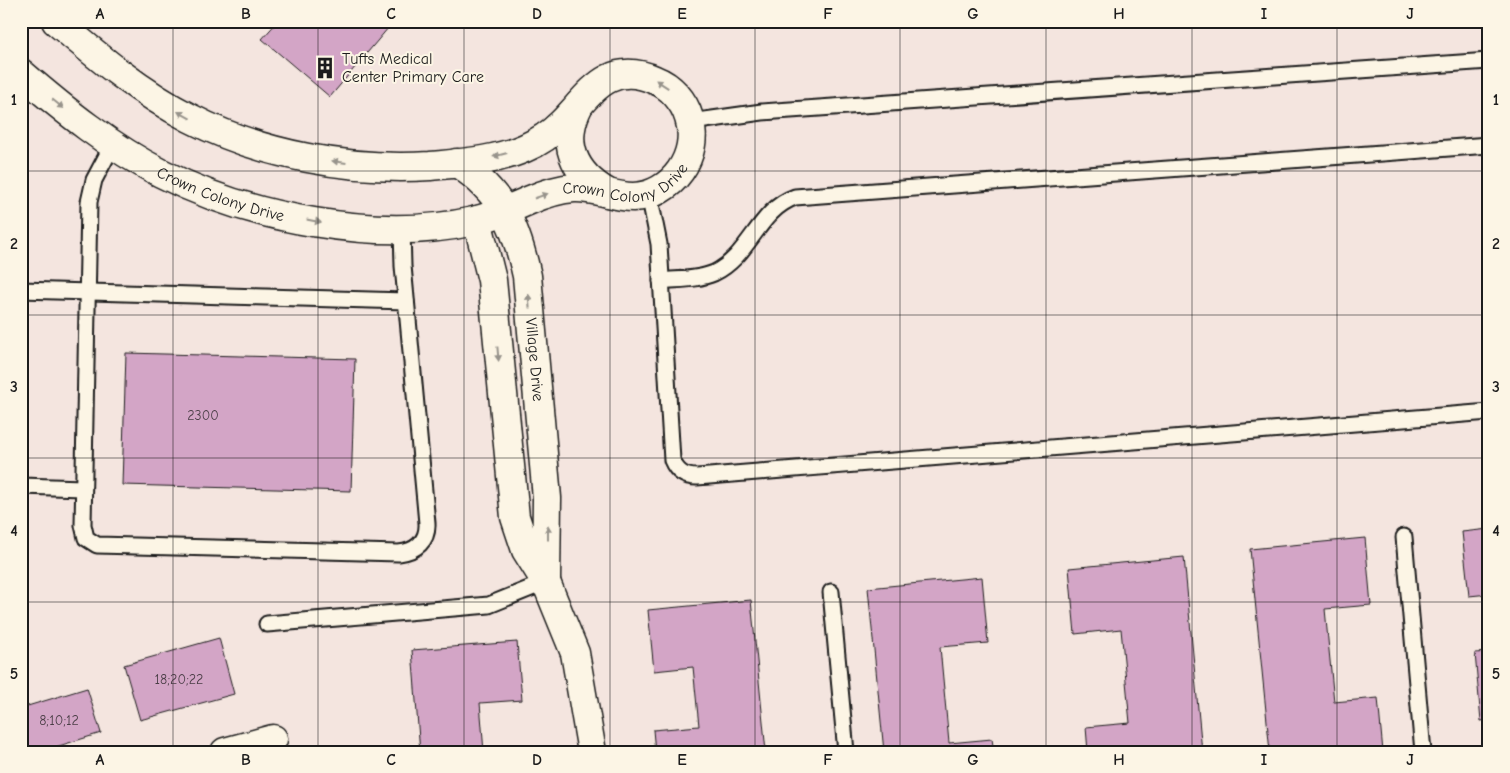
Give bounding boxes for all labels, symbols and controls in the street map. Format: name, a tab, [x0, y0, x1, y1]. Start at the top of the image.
text: A	[96, 5, 105, 23]
text: B	[241, 5, 251, 23]
text: C	[386, 5, 396, 23]
text: D	[532, 5, 542, 23]
text: E	[677, 5, 687, 23]
text: F	[823, 5, 833, 23]
text: G	[967, 5, 979, 23]
text: H	[1113, 5, 1125, 23]
text: I	[1261, 5, 1267, 23]
text: J	[1406, 5, 1414, 23]
place label: Tufts Medical Center Primary Care	[342, 50, 484, 86]
building icon: Tufts Medical Center Primary Care	[312, 55, 338, 81]
one-way arrow	[656, 79, 669, 89]
text: 1	[11, 91, 17, 109]
text: 1	[1493, 91, 1499, 109]
one-way arrow	[51, 99, 64, 110]
one-way arrow	[177, 111, 192, 119]
one-way arrow	[493, 152, 508, 160]
one-way arrow	[330, 158, 346, 166]
street label: Crown Colony Drive	[561, 160, 692, 206]
street label: Crown Colony Drive	[154, 163, 286, 225]
one-way arrow	[534, 192, 549, 200]
one-way arrow	[307, 217, 322, 225]
text: 2	[10, 235, 18, 253]
text: 2	[1492, 235, 1500, 253]
one-way arrow	[525, 293, 533, 309]
street label: Village Drive	[522, 317, 547, 402]
one-way arrow	[495, 347, 503, 363]
text: 3	[10, 378, 18, 396]
text: 3	[1492, 378, 1500, 396]
house number: 2300	[187, 407, 219, 424]
text: 4	[10, 522, 18, 540]
text: 4	[1492, 522, 1500, 540]
one-way arrow	[544, 525, 552, 541]
text: 5	[10, 665, 18, 683]
text: 5	[1492, 665, 1500, 683]
house number: 18;20;22	[155, 671, 203, 688]
house number: 8;10;12	[39, 712, 79, 729]
text: A	[96, 751, 105, 769]
text: B	[241, 751, 251, 769]
text: C	[386, 751, 396, 769]
text: D	[532, 751, 542, 769]
text: E	[677, 751, 687, 769]
text: F	[823, 751, 833, 769]
text: G	[967, 751, 979, 769]
text: H	[1113, 751, 1125, 769]
text: I	[1261, 751, 1267, 769]
text: J	[1406, 751, 1414, 769]

